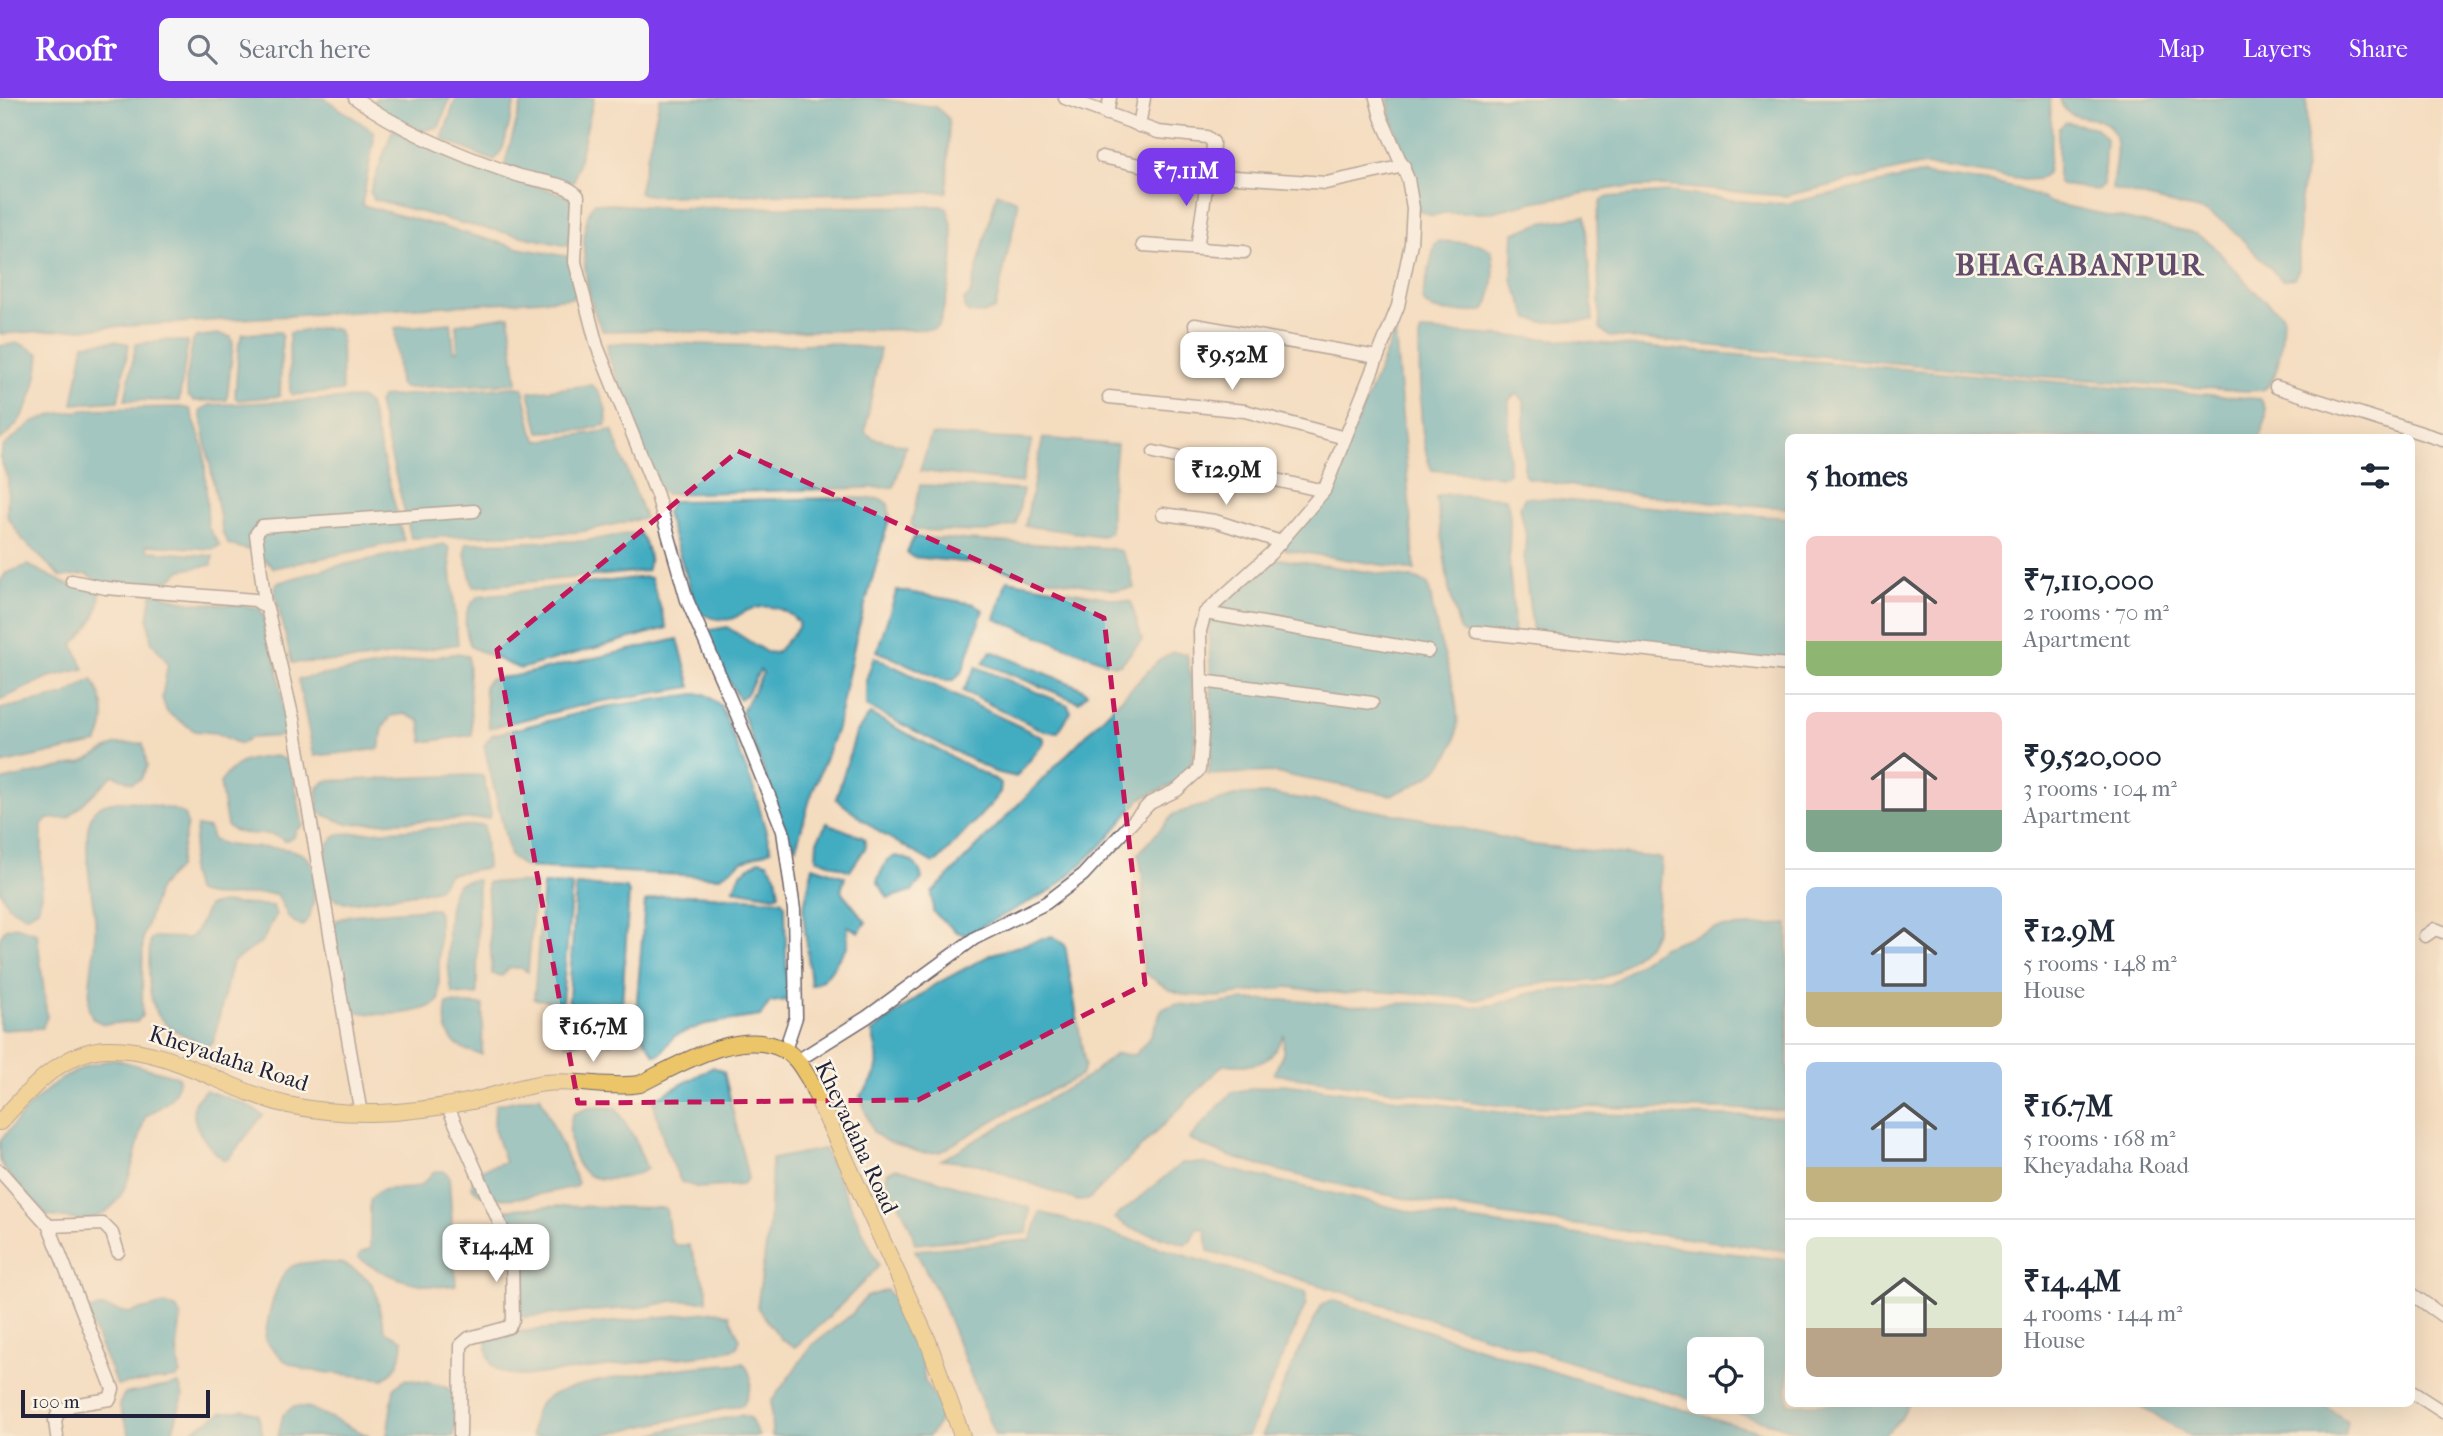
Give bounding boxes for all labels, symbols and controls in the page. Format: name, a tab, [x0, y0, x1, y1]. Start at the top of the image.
search box	[159, 18, 649, 81]
text: Roofr	[35, 30, 117, 69]
icon: search	[183, 30, 221, 68]
text: Search here	[239, 34, 371, 65]
text: Map	[2159, 35, 2205, 63]
text: Layers	[2243, 35, 2311, 63]
text: Share	[2349, 35, 2408, 63]
pin: ₹7.11M	[1129, 148, 1243, 208]
text: ₹7.11M	[1153, 157, 1219, 184]
district label: BHAGABANPUR	[1955, 248, 2205, 283]
pin: ₹9.52M	[1175, 332, 1289, 392]
text: ₹9.52M	[1196, 341, 1268, 368]
pin: ₹12.9M	[1169, 448, 1283, 507]
text: ₹12.9M	[1191, 456, 1261, 483]
icon: filters	[2356, 457, 2394, 495]
text: 5 homes	[1806, 459, 1908, 494]
text: ₹7,110,000	[2023, 563, 2154, 598]
icon: home	[1862, 564, 1946, 648]
text: 2 rooms · 70 m²	[2023, 599, 2169, 626]
text: Apartment	[2023, 626, 2131, 653]
text: ₹9,520,000	[2023, 739, 2162, 774]
icon: home	[1862, 740, 1946, 824]
text: 3 rooms · 104 m²	[2023, 775, 2177, 802]
text: Apartment	[2023, 802, 2131, 829]
text: ₹12.9M	[2023, 914, 2115, 949]
icon: home	[1862, 915, 1946, 999]
text: 5 rooms · 148 m²	[2023, 950, 2177, 977]
text: House	[2023, 977, 2085, 1004]
pin: ₹16.7M	[536, 1004, 650, 1064]
text: ₹16.7M	[558, 1013, 628, 1040]
street label: Kheyadaha Road	[146, 1020, 312, 1097]
street label: Kheyadaha Road	[809, 1056, 904, 1219]
text: ₹16.7M	[2023, 1089, 2113, 1124]
icon: home	[1862, 1090, 1946, 1174]
text: 5 rooms · 168 m²	[2023, 1125, 2176, 1152]
text: Kheyadaha Road	[2023, 1152, 2189, 1179]
pin: ₹14.4M	[439, 1224, 553, 1284]
text: ₹14.4M	[458, 1233, 534, 1260]
text: ₹14.4M	[2023, 1264, 2121, 1299]
icon: home	[1862, 1265, 1946, 1349]
text: 4 rooms · 144 m²	[2023, 1300, 2183, 1327]
text: House	[2023, 1327, 2085, 1354]
map controls	[1687, 1337, 1764, 1414]
button: locate	[1687, 1337, 1764, 1414]
scale bar	[21, 1387, 210, 1419]
text: 100 m	[32, 1391, 80, 1413]

